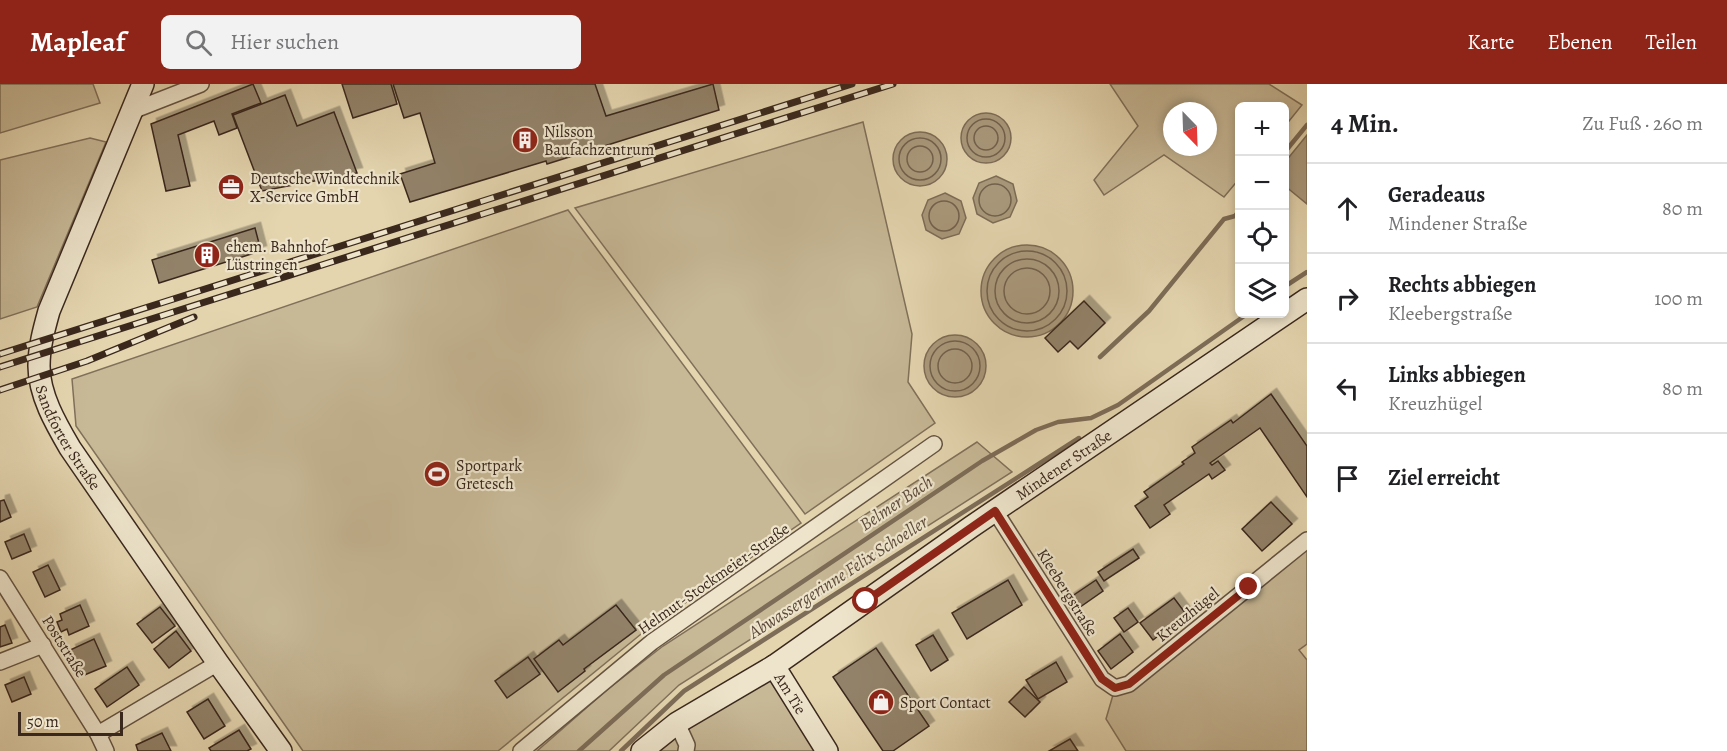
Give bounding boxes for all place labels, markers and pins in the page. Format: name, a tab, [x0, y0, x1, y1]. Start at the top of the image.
place label: Nilsson Baufachzentrum	[544, 121, 654, 161]
building icon: Nilsson Baufachzentrum	[510, 125, 540, 155]
place label: Deutsche Windtechnik X-Service GmbH	[250, 168, 400, 208]
office icon: Deutsche Windtechnik X-Service GmbH	[216, 172, 246, 202]
place label: ehem. Bahnhof Lüstringen	[226, 236, 329, 276]
building icon: ehem. Bahnhof Lüstringen	[192, 240, 222, 270]
place label: Sportpark Gretesch	[456, 455, 522, 495]
sports icon: Sportpark Gretesch	[422, 459, 452, 489]
shop icon: Sport Contact	[866, 687, 896, 717]
place label: Sport Contact	[900, 692, 991, 714]

